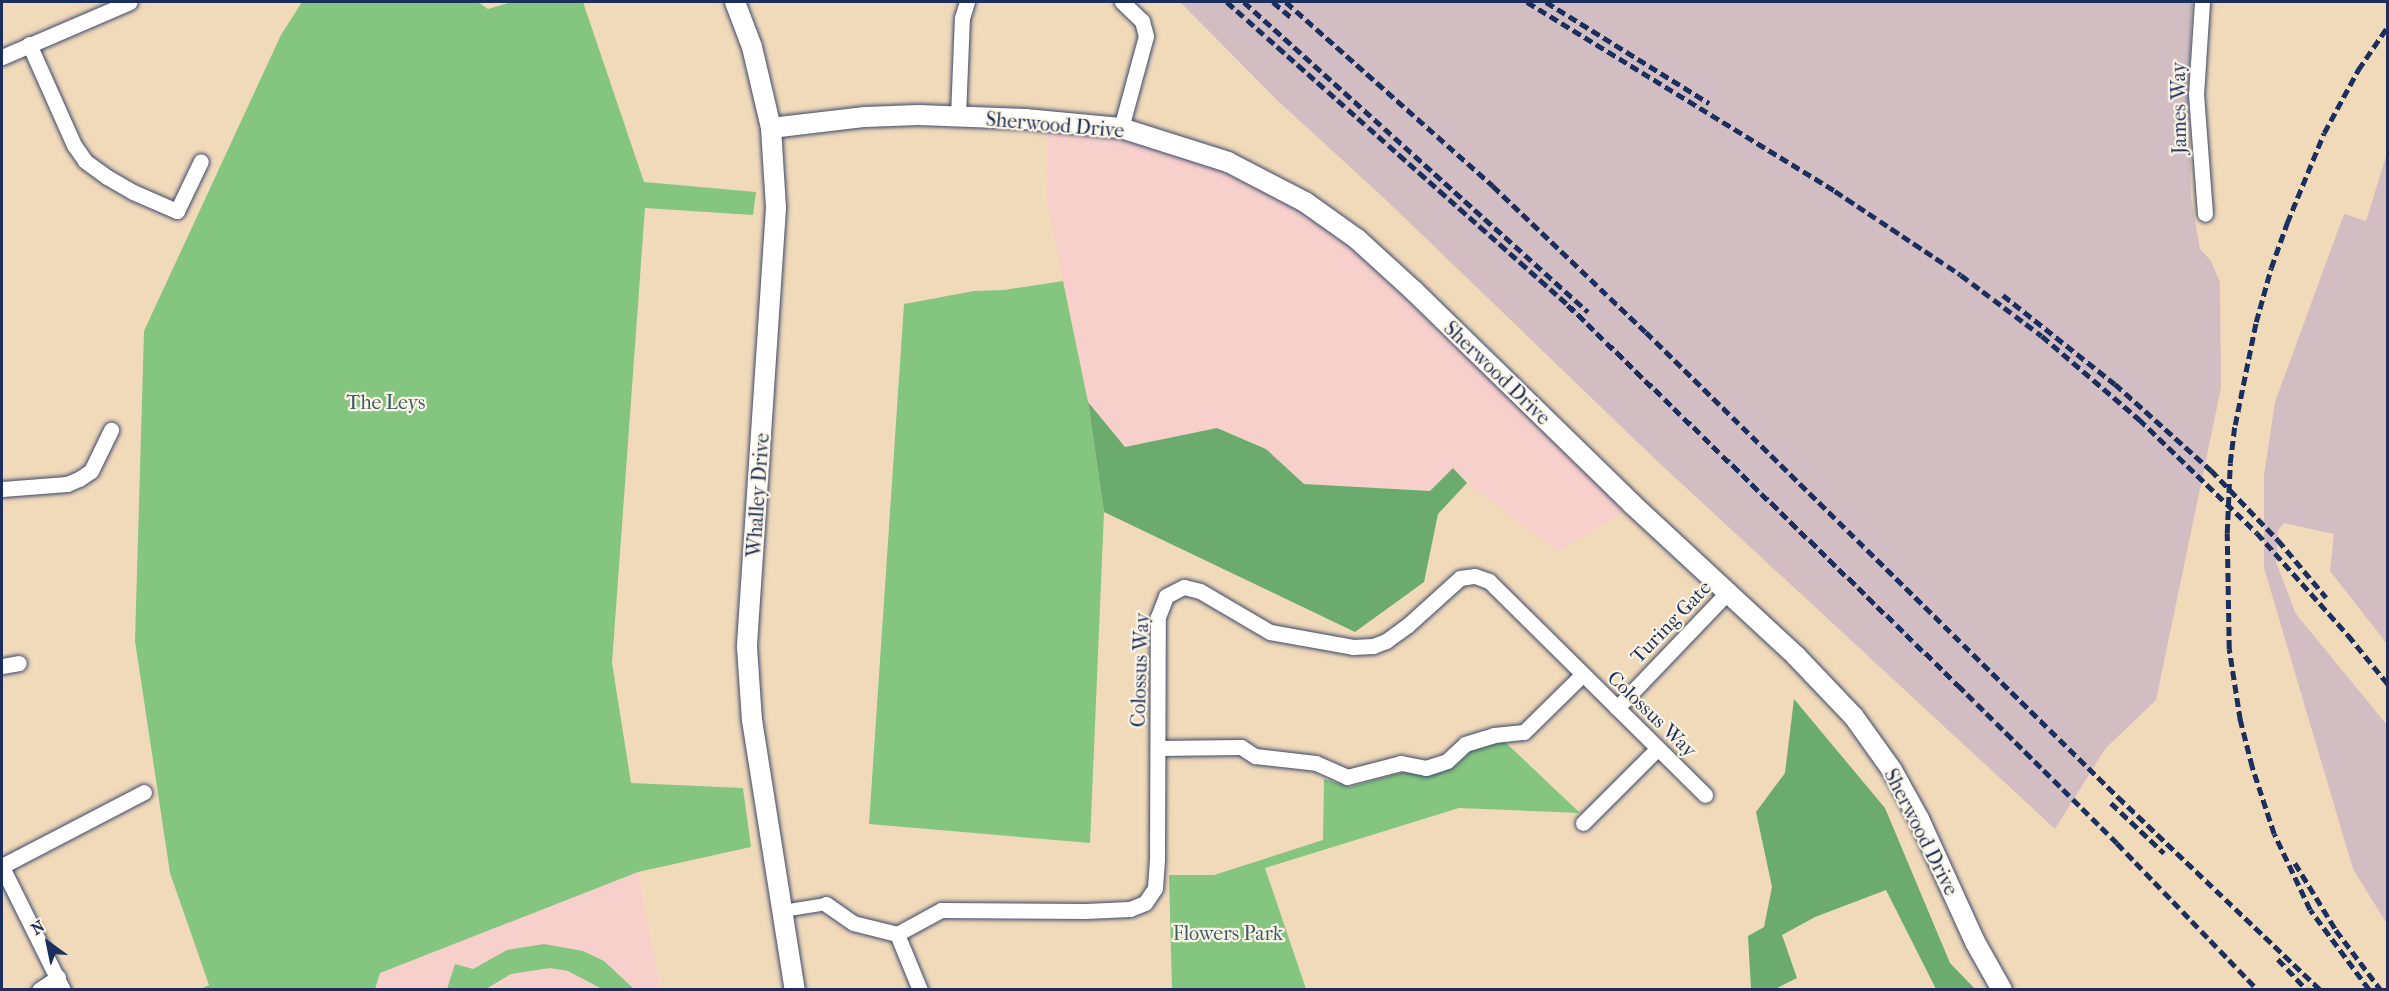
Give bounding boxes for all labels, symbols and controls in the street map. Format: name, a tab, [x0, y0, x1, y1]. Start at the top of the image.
street label: James Way	[2166, 62, 2192, 154]
street label: Sherwood Drive	[985, 107, 1125, 143]
street label: Sherwood Drive	[1439, 316, 1555, 430]
park label: The Leys	[347, 390, 425, 414]
street label: Whalley Drive	[742, 432, 774, 558]
street label: Turing Gate	[1626, 576, 1716, 668]
street label: Colossus Way	[1126, 612, 1154, 728]
street label: Colossus Way	[1602, 666, 1702, 762]
street label: Sherwood Drive	[1879, 765, 1963, 899]
north arrow	[18, 913, 78, 973]
text: N	[28, 916, 48, 939]
park label: Flowers Park	[1173, 921, 1283, 945]

